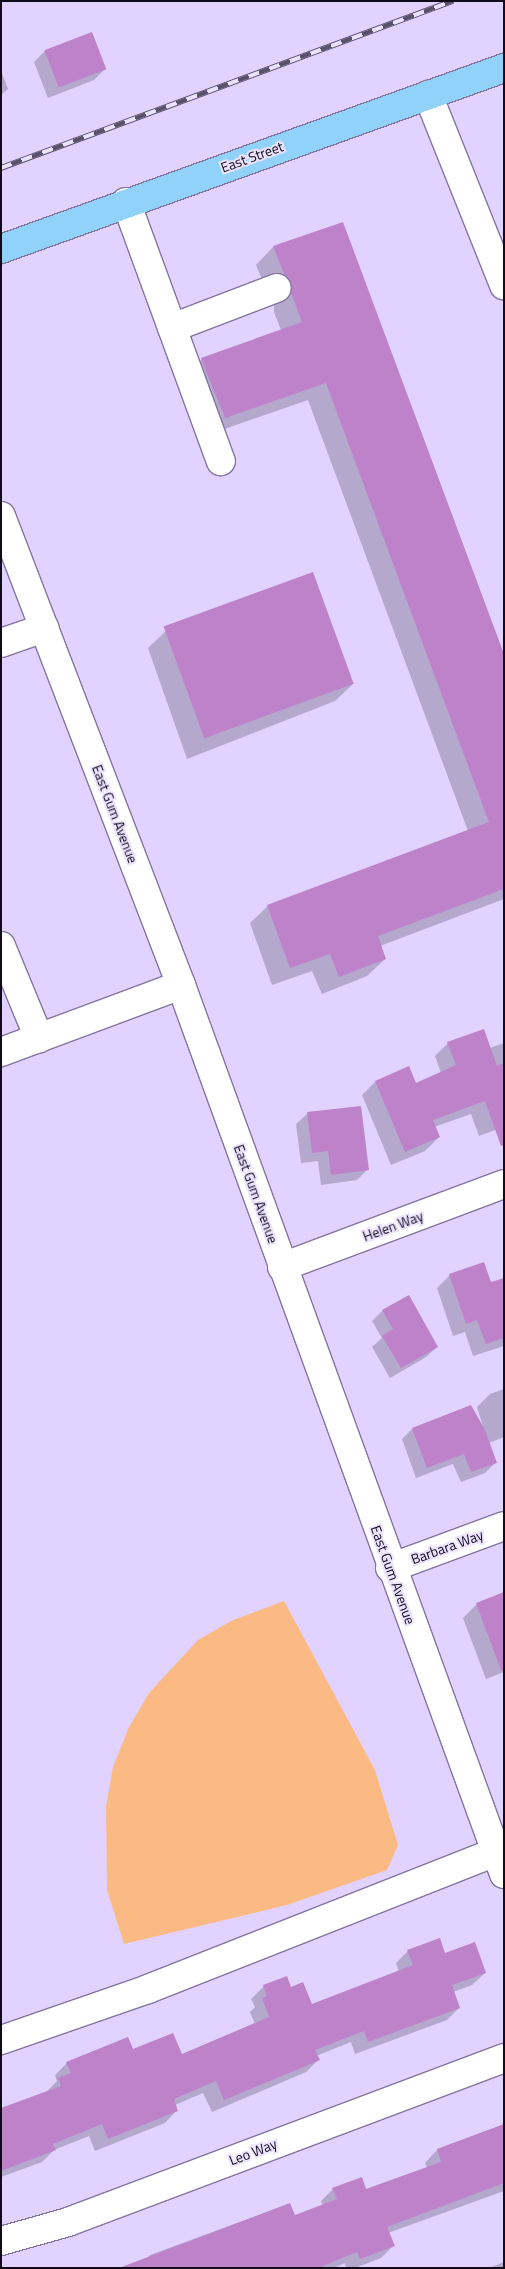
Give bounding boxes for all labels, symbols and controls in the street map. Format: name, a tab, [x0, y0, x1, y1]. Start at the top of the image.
street label: East Street	[218, 138, 286, 176]
street label: East Gum Avenue	[89, 762, 141, 866]
street label: East Gum Avenue	[230, 1142, 282, 1246]
street label: Helen Way	[360, 1207, 426, 1245]
street label: East Gum Avenue	[367, 1523, 419, 1627]
street label: Barbara Way	[409, 1526, 485, 1568]
street label: Leo Way	[227, 2135, 279, 2169]

